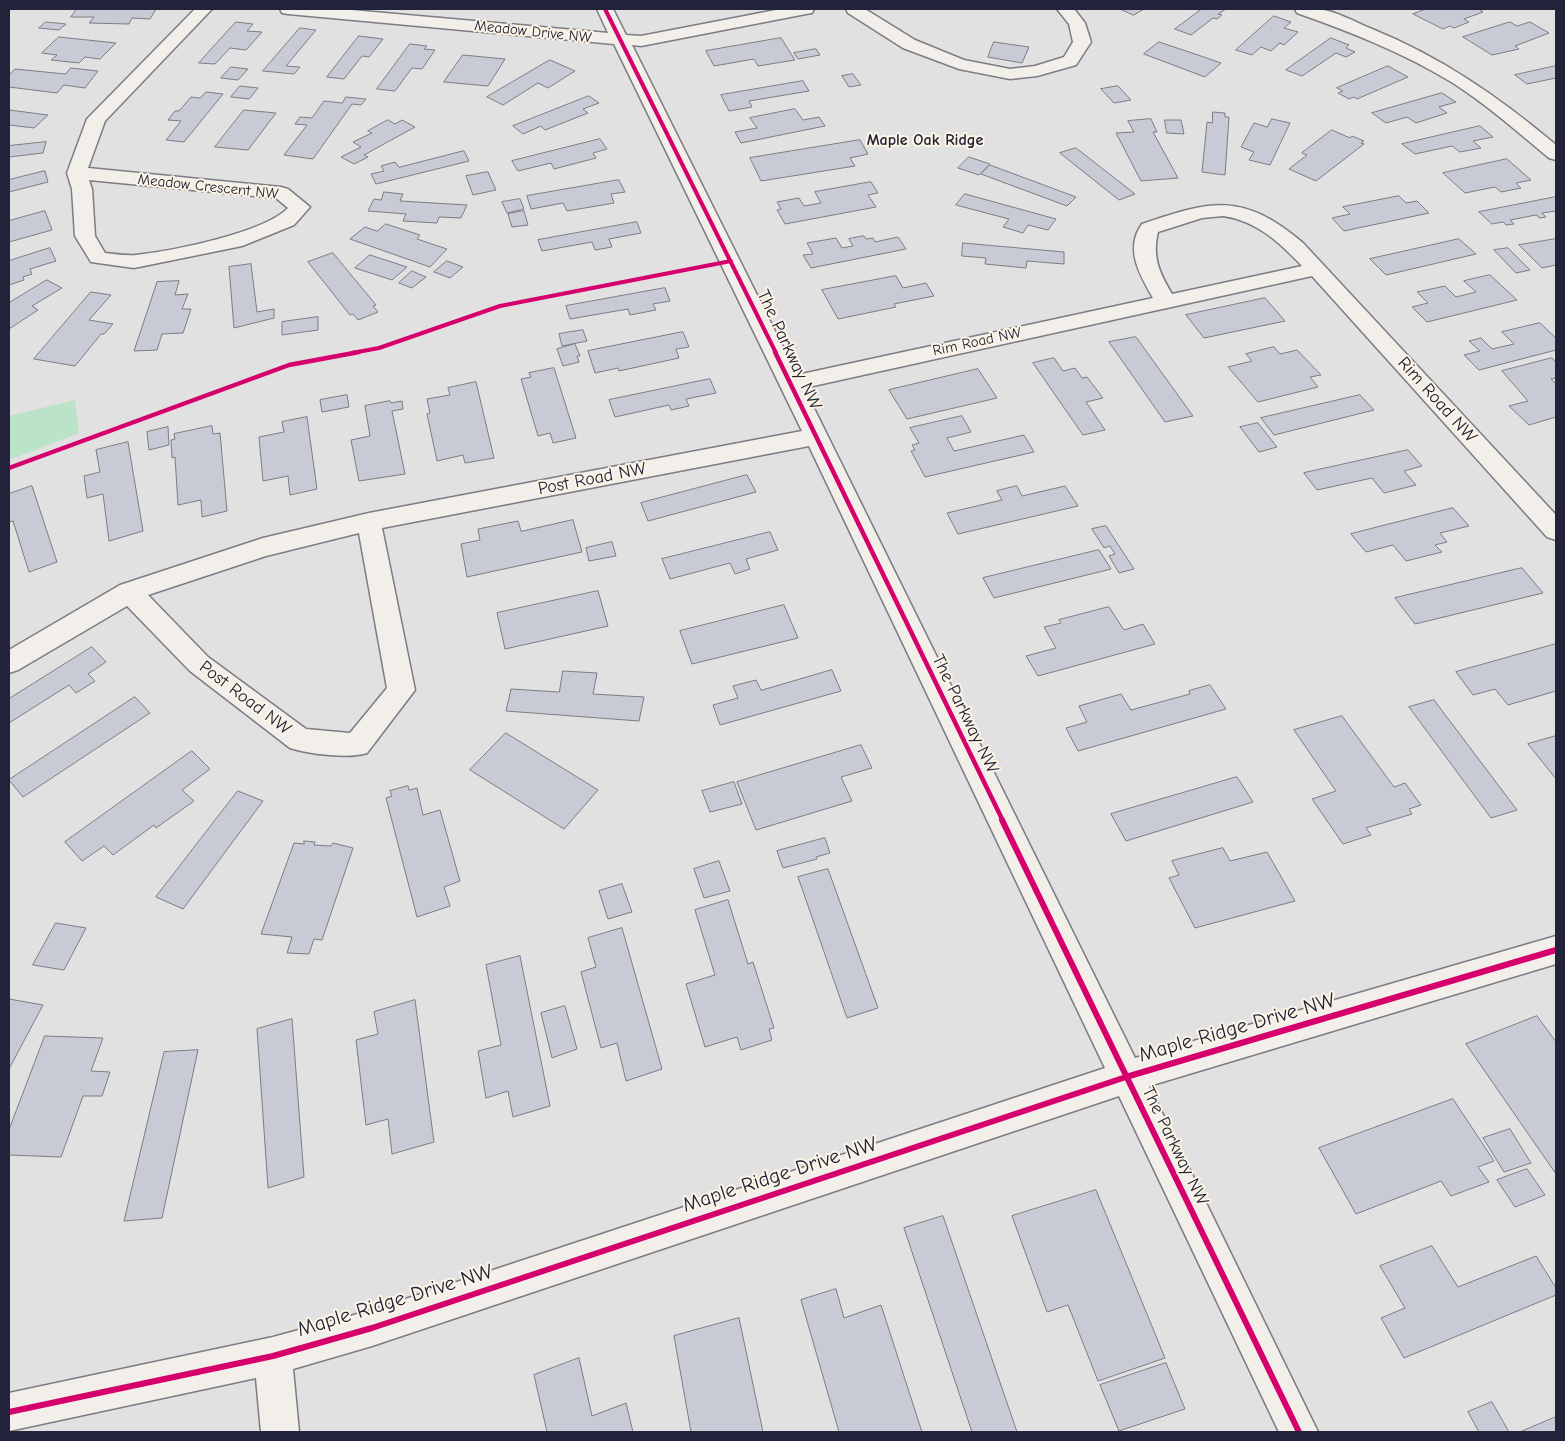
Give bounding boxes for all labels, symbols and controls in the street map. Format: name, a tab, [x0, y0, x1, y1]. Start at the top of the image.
street label: Meadow Drive NW	[474, 17, 592, 47]
district label: Maple Oak Ridge	[867, 130, 983, 150]
street label: Meadow Crescent NW	[137, 171, 279, 203]
street label: The Parkway NW	[752, 287, 826, 413]
street label: Rim Road NW	[931, 324, 1023, 360]
street label: Rim Road NW	[1393, 353, 1481, 447]
street label: Post Road NW	[536, 458, 648, 500]
street label: The Parkway NW	[927, 651, 1003, 777]
street label: Post Road NW	[195, 656, 295, 740]
street label: Maple Ridge Drive NW	[1136, 988, 1338, 1068]
street label: The Parkway NW	[1137, 1083, 1213, 1209]
street label: Maple Ridge Drive NW	[680, 1132, 880, 1218]
street label: Maple Ridge Drive NW	[294, 1259, 496, 1343]

